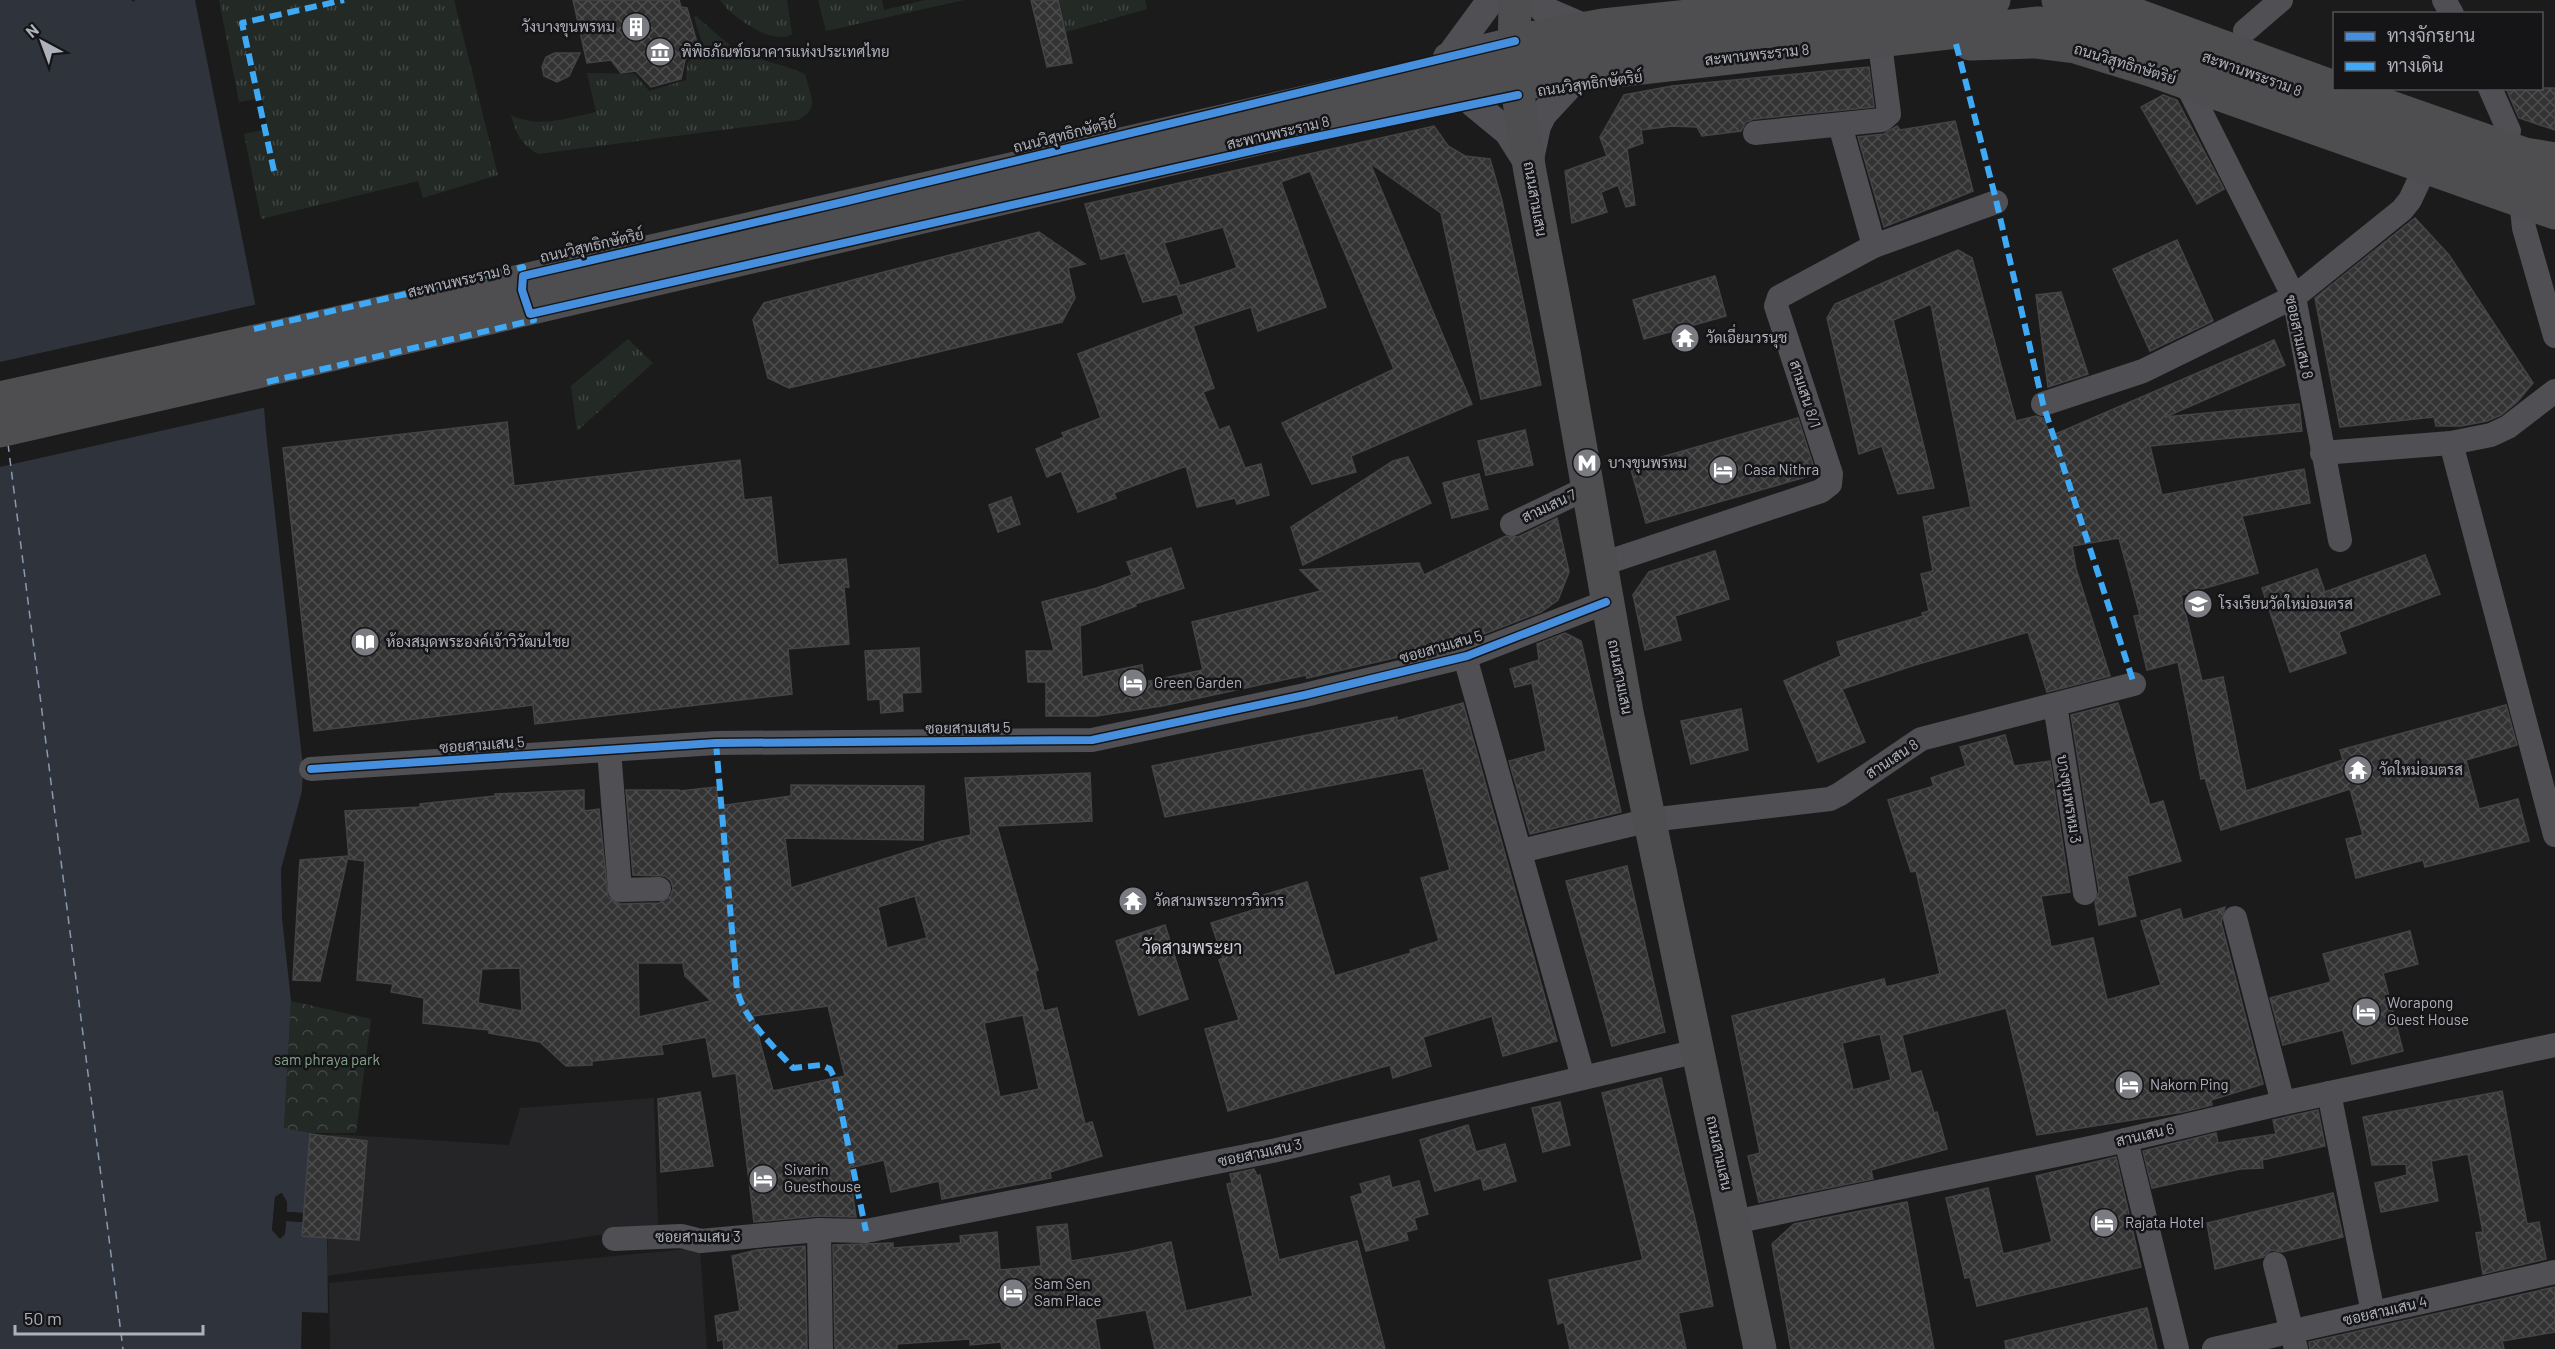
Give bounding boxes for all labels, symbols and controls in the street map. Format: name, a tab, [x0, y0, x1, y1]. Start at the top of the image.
building icon: วังบางขุนพรหม	[620, 11, 652, 43]
north arrow	[12, 12, 72, 72]
legend	[2333, 12, 2543, 90]
place label: วังบางขุนพรหม	[521, 17, 615, 38]
text: N	[22, 20, 42, 41]
text: ทางจักรยาน	[2387, 24, 2475, 46]
museum icon: พิพิธภัณฑ์ธนาคารแห่งประเทศไทย	[644, 36, 676, 68]
street label: ถนนวิสุทธิกษัตริย์	[2071, 39, 2179, 90]
street label: สะพานพระราม 8	[1704, 40, 1810, 68]
place label: พิพิธภัณฑ์ธนาคารแห่งประเทศไทย	[681, 42, 890, 60]
street label: สะพานพระราม 8	[2200, 47, 2305, 99]
text: ทางเดิน	[2387, 54, 2443, 76]
street label: ถนนวิสุทธิกษัตริย์	[1536, 67, 1644, 102]
street label: สะพานพระราม 8	[1225, 111, 1331, 153]
street label: ถนนวิสุทธิกษัตริย์	[1011, 112, 1119, 158]
street label: ถนนสามเสน	[1521, 160, 1551, 238]
street label: ถนนวิสุทธิกษัตริย์	[538, 224, 646, 269]
street label: สะพานพระราม 8	[406, 259, 512, 301]
street label: ซอยสามเสน 8	[2282, 293, 2318, 380]
temple icon: วัดเอี่ยมวรนุช	[1669, 322, 1701, 354]
place label: วัดเอี่ยมวรนุช	[1706, 323, 1787, 349]
street label: สามเสน 8/1	[1787, 358, 1825, 430]
metro station icon: บางขุนพรหม	[1571, 447, 1603, 479]
place label: บางขุนพรหม	[1608, 453, 1687, 474]
hotel icon: Casa Nithra	[1707, 454, 1739, 486]
place label: Casa Nithra	[1744, 460, 1819, 478]
street label: สามเสน 7	[1518, 485, 1579, 526]
school or university icon: โรงเรียนวัดใหม่อมตรส	[2182, 588, 2214, 620]
place label: โรงเรียนวัดใหม่อมตรส	[2218, 594, 2353, 612]
library icon: ห้องสมุดพระองค์เจ้าวิวัฒนไชย	[349, 626, 381, 658]
street label: ซอยสามเสน 5	[1397, 626, 1484, 666]
place label: ห้องสมุดพระองค์เจ้าวิวัฒนไชย	[386, 632, 570, 653]
street label: ถนนสามเสน	[1605, 638, 1637, 716]
hotel icon: Green Garden	[1117, 667, 1149, 699]
place label: Green Garden	[1154, 673, 1242, 691]
street label: ซอยสามเสน 5	[925, 717, 1011, 737]
street label: ซอยสามเสน 5	[439, 732, 525, 756]
street label: สานเสน 8	[1862, 734, 1921, 782]
street label: บางขุนพรหม 3	[2051, 753, 2086, 845]
temple icon: วัดใหม่อมตรส	[2342, 754, 2374, 786]
place label: วัดใหม่อมตรส	[2379, 760, 2463, 778]
temple icon: วัดสามพระยาวรวิหาร	[1117, 885, 1149, 917]
place label: วัดสามพระยาวรวิหาร	[1154, 891, 1284, 909]
district label: วัดสามพระยา	[1142, 936, 1242, 958]
place label: Worapong Guest House	[2387, 993, 2469, 1028]
hotel icon: Worapong Guest House	[2350, 996, 2382, 1028]
park label: sam phraya park	[274, 1050, 380, 1068]
hotel icon: Nakorn Ping	[2113, 1069, 2145, 1101]
place label: Nakorn Ping	[2150, 1075, 2229, 1093]
street label: ถนนสามเสน	[1703, 1114, 1737, 1192]
street label: สานเสน 6	[2114, 1119, 2176, 1149]
street label: ซอยสามเสน 3	[1216, 1134, 1303, 1170]
place label: Sivarin Guesthouse	[784, 1160, 861, 1195]
hotel icon: Sivarin Guesthouse	[747, 1163, 779, 1195]
hotel icon: Rajata Hotel	[2088, 1207, 2120, 1239]
place label: Rajata Hotel	[2125, 1213, 2204, 1231]
street label: ซอยสามเสน 3	[655, 1227, 741, 1245]
place label: Sam Sen Sam Place	[1034, 1274, 1102, 1309]
hotel icon: Sam Sen Sam Place	[997, 1277, 1029, 1309]
street label: ซอยสามเสน 4	[2341, 1292, 2429, 1328]
scale bar	[15, 1298, 202, 1336]
text: 50 m	[24, 1307, 62, 1329]

